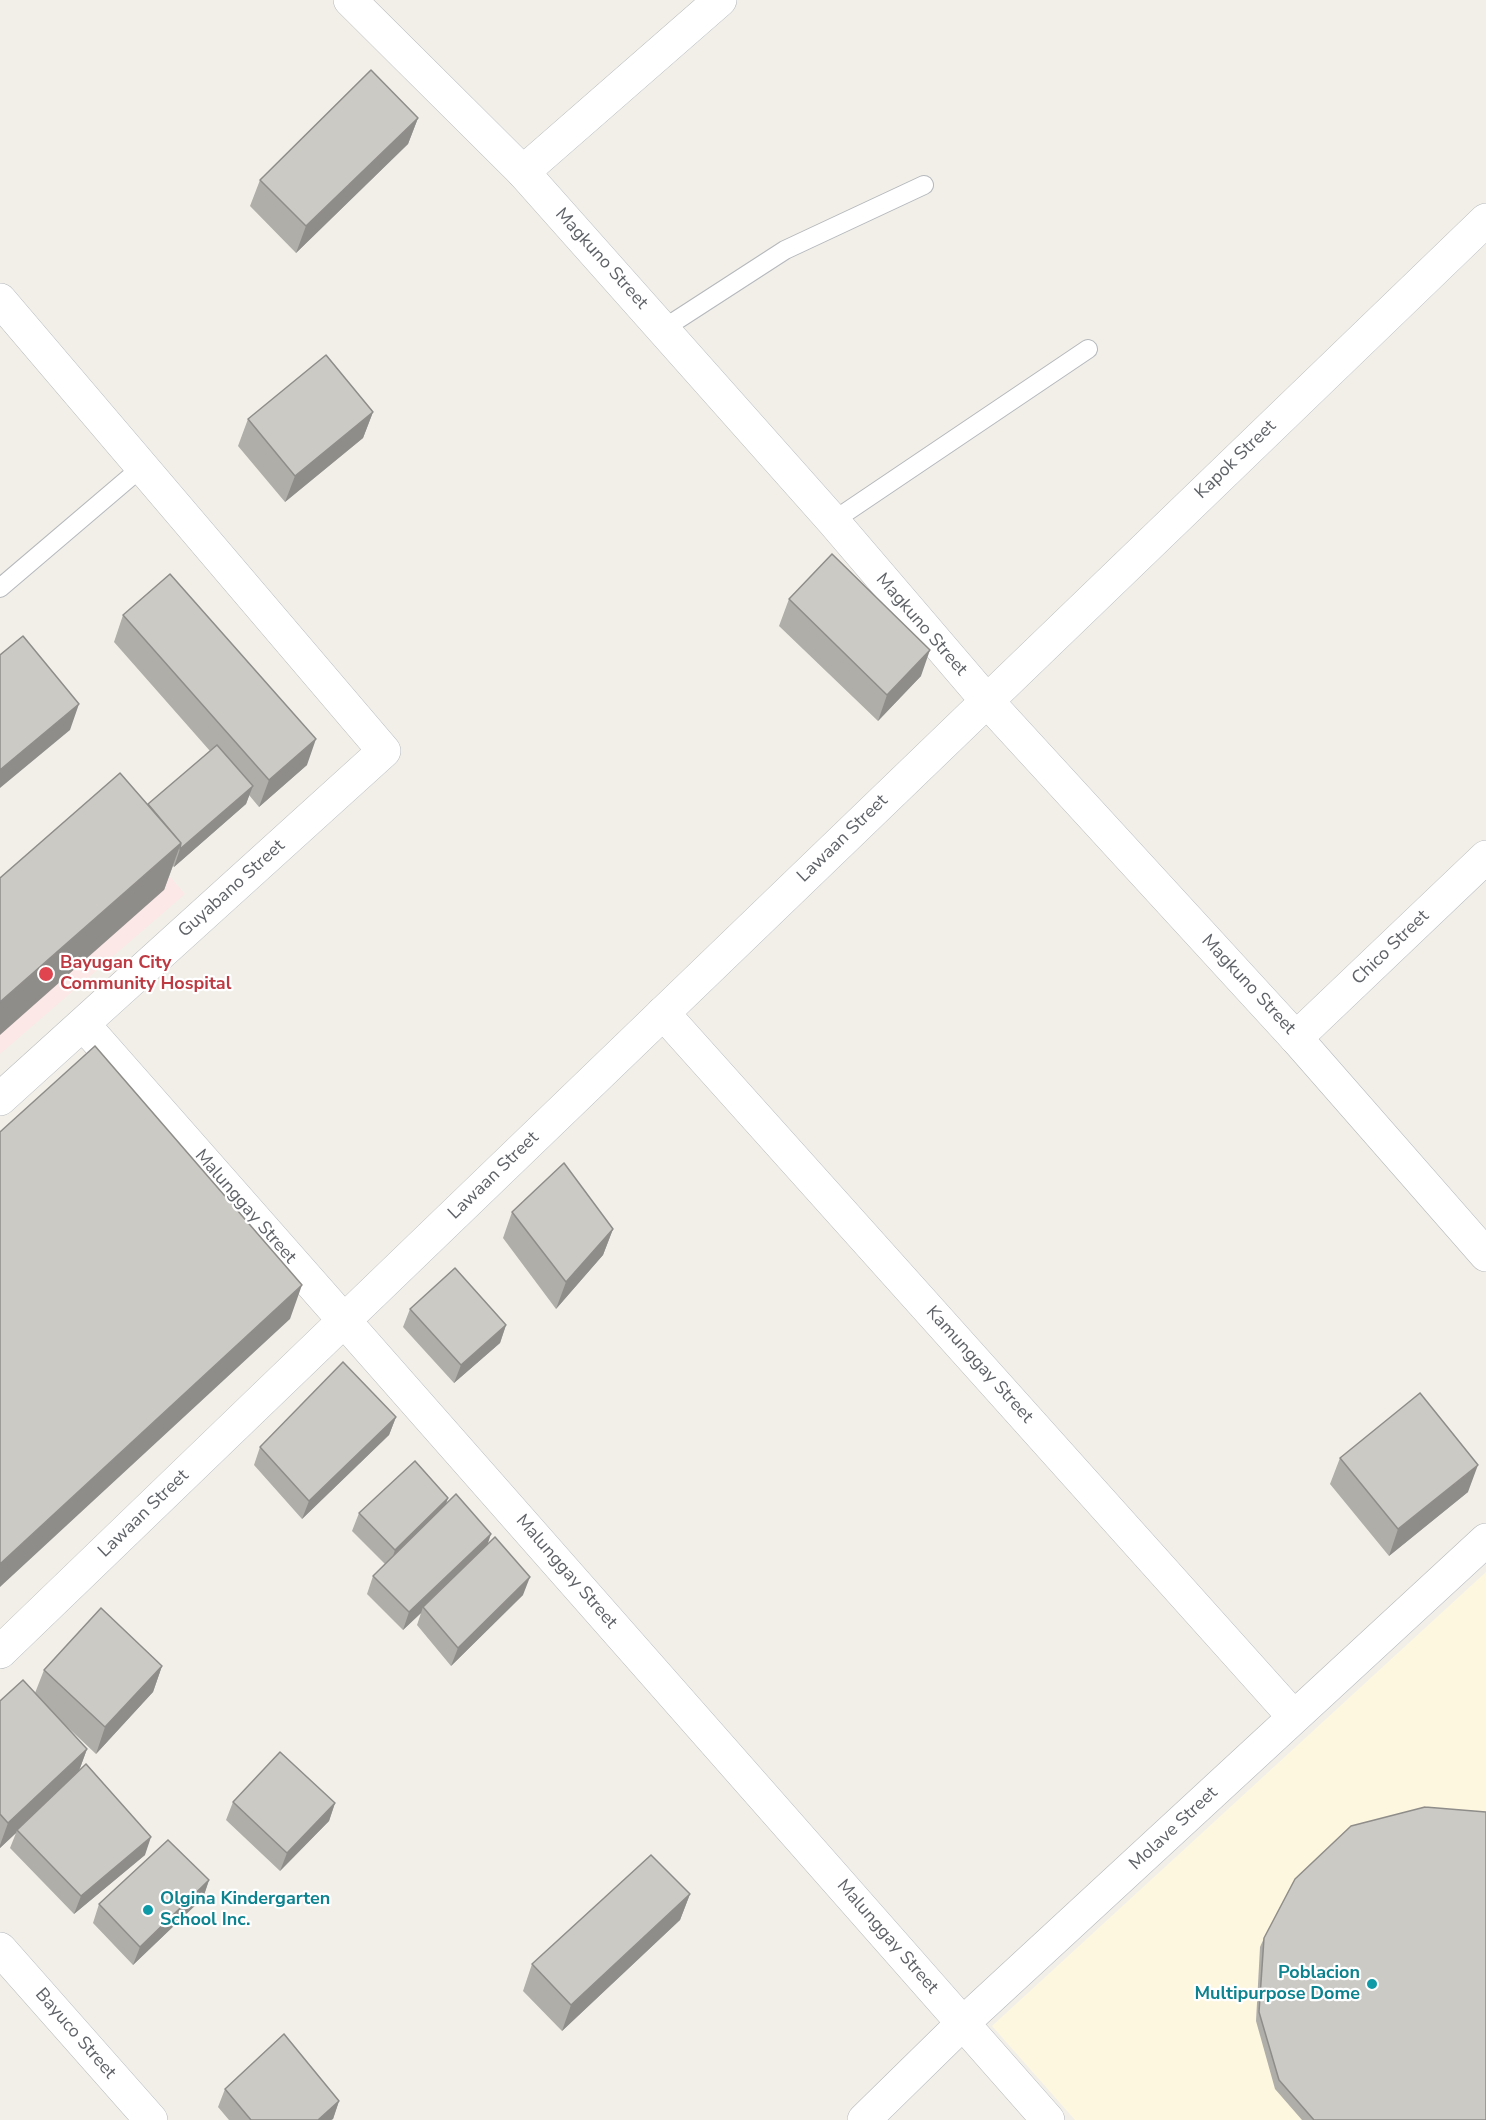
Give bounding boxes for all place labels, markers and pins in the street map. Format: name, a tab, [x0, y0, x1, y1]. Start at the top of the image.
place label: Bayugan City Community Hospital	[60, 953, 231, 996]
marker: Bayugan City Community Hospital	[37, 965, 55, 983]
place label: Olgina Kindergarten School Inc.	[160, 1889, 330, 1932]
marker: Olgina Kindergarten School Inc.	[141, 1903, 155, 1917]
place label: Poblacion Multipurpose Dome	[1194, 1963, 1360, 2006]
marker: Poblacion Multipurpose Dome	[1365, 1977, 1379, 1991]

